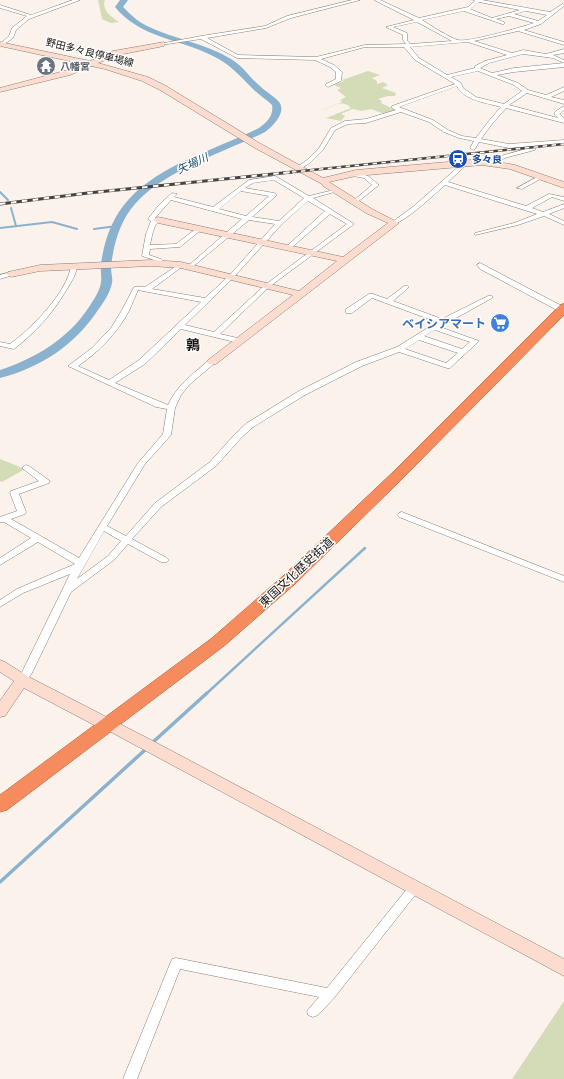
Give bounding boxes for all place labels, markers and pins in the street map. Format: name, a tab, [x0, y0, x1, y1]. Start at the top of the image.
temple icon: 八幡宮	[35, 55, 57, 77]
place label: 八幡宮	[60, 59, 90, 73]
station icon: 多々良	[447, 148, 469, 170]
place label: 多々良	[472, 152, 502, 166]
supermarket icon: ベイシアマート	[489, 312, 511, 334]
place label: ベイシアマート	[402, 315, 486, 332]

